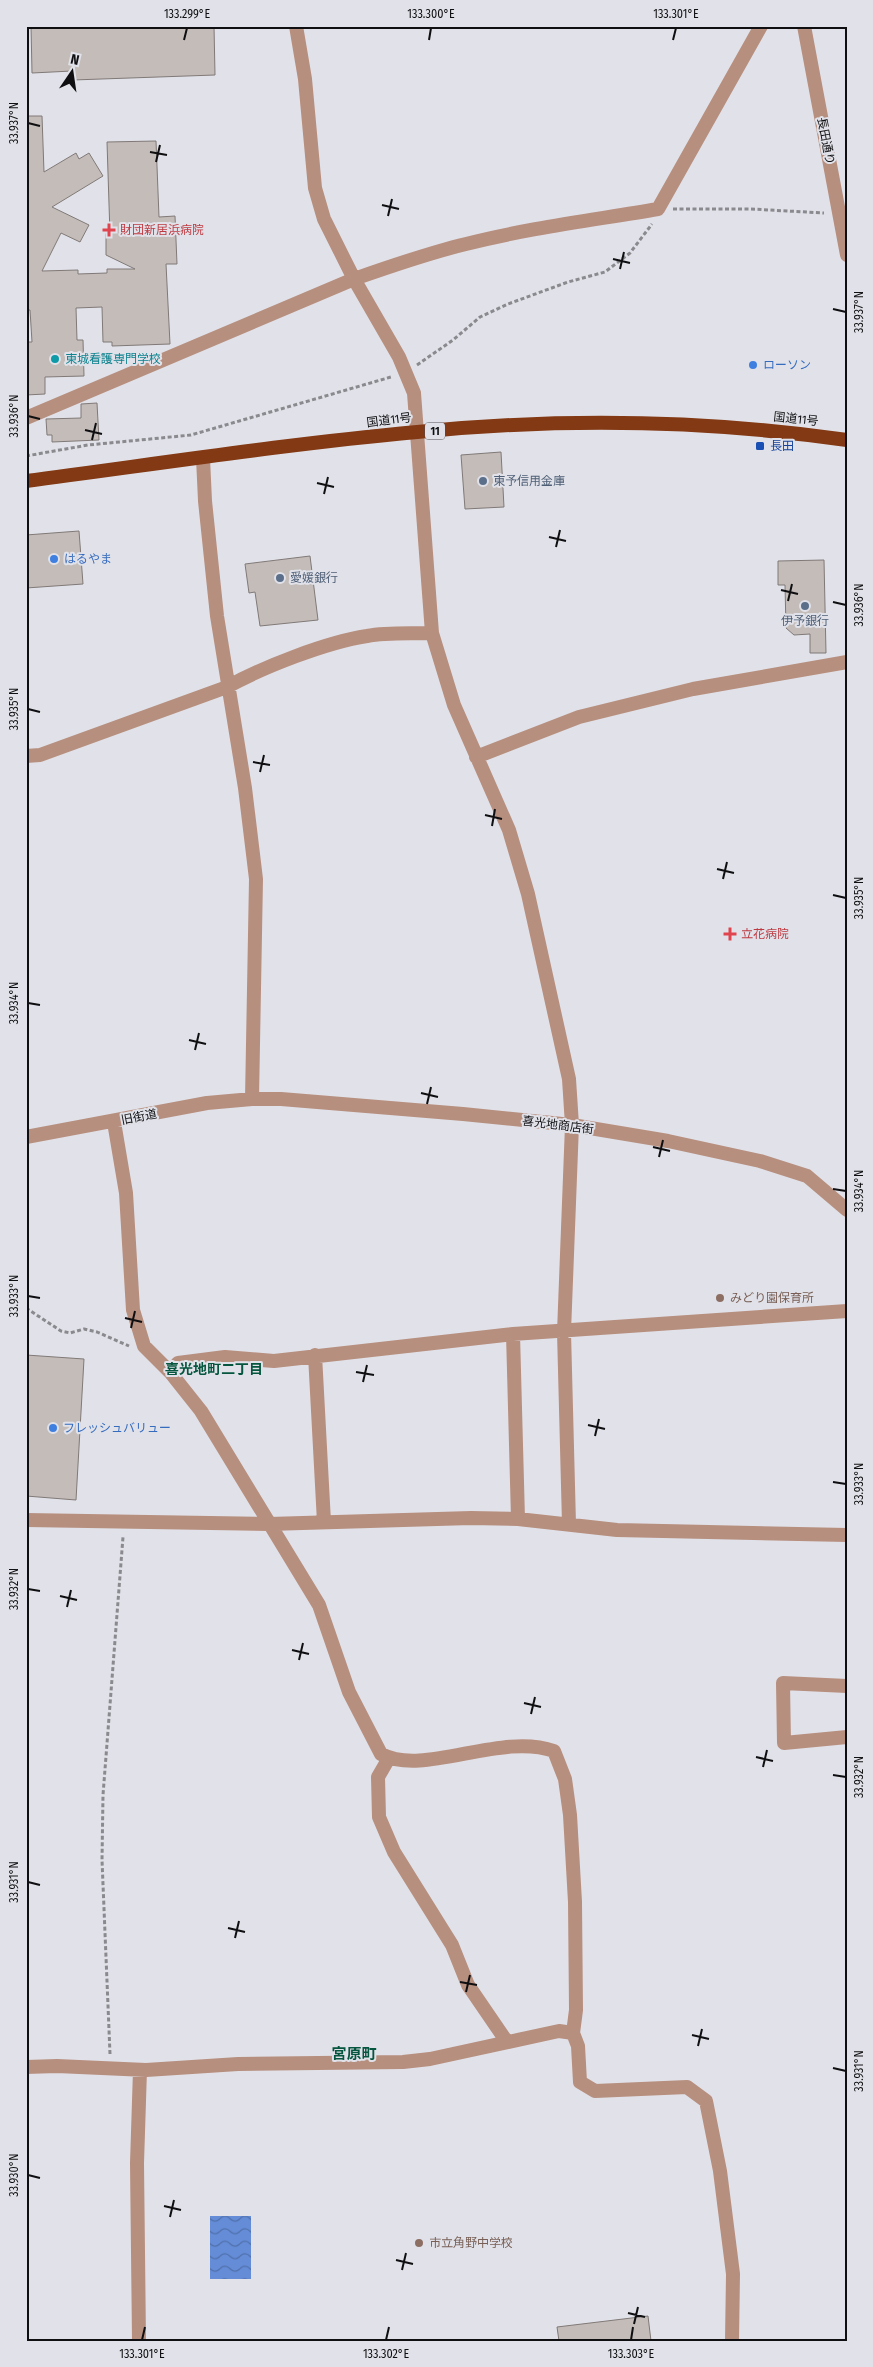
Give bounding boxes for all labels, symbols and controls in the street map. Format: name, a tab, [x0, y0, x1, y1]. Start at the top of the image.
text: 133.299°E	[164, 7, 210, 21]
text: 133.300°E	[407, 7, 455, 21]
text: 133.301°E	[653, 7, 699, 21]
north arrow	[48, 48, 98, 98]
text: N	[69, 51, 81, 69]
text: 33.937°N	[7, 102, 21, 144]
street label: 長田通り	[815, 116, 837, 166]
marker: 財団新居浜病院	[102, 223, 116, 237]
place label: 財団新居浜病院	[120, 223, 204, 237]
text: 33.937°N	[852, 291, 866, 333]
place label: 東城看護専門学校	[65, 352, 161, 366]
marker: 東城看護専門学校	[49, 353, 61, 365]
place label: ローソン	[763, 358, 811, 372]
marker: ローソン	[747, 359, 759, 371]
text: 33.936°N	[7, 395, 21, 437]
street label: 国道11号	[366, 410, 412, 430]
street label: 国道11号	[773, 410, 819, 428]
road number: 11	[425, 422, 445, 440]
place label: 長田	[770, 439, 794, 453]
marker: 長田	[754, 440, 766, 452]
place label: 東予信用金庫	[493, 474, 565, 488]
marker: 東予信用金庫	[477, 475, 489, 487]
place label: はるやま	[64, 552, 112, 566]
marker: はるやま	[48, 553, 60, 565]
place label: 愛媛銀行	[290, 571, 338, 585]
marker: 愛媛銀行	[274, 572, 286, 584]
text: 33.936°N	[852, 584, 866, 626]
marker: 伊予銀行	[799, 600, 811, 612]
place label: 伊予銀行	[781, 614, 829, 628]
text: 33.935°N	[7, 688, 21, 730]
text: 33.935°N	[852, 877, 866, 919]
marker: 立花病院	[723, 927, 737, 941]
place label: 立花病院	[741, 927, 789, 941]
text: 33.934°N	[7, 982, 21, 1024]
street label: 旧街道	[120, 1107, 158, 1127]
street label: 喜光地商店街	[521, 1114, 595, 1136]
text: 33.934°N	[852, 1170, 866, 1212]
text: 33.933°N	[7, 1275, 21, 1317]
place label: みどり園保育所	[730, 1291, 814, 1305]
marker: みどり園保育所	[714, 1292, 726, 1304]
district label: 喜光地町二丁目	[165, 1361, 263, 1378]
place label: フレッシュバリュー	[63, 1421, 171, 1435]
marker: フレッシュバリュー	[47, 1422, 59, 1434]
text: 33.933°N	[852, 1463, 866, 1505]
text: 33.932°N	[7, 1568, 21, 1610]
text: 33.932°N	[852, 1756, 866, 1798]
text: 33.931°N	[7, 1861, 21, 1903]
district label: 宮原町	[331, 2045, 377, 2063]
text: 33.931°N	[852, 2050, 866, 2092]
text: 33.930°N	[7, 2153, 21, 2197]
place label: 市立角野中学校	[429, 2236, 513, 2250]
marker: 市立角野中学校	[413, 2237, 425, 2249]
text: 133.301°E	[119, 2347, 165, 2361]
text: 133.302°E	[363, 2347, 409, 2361]
text: 133.303°E	[608, 2347, 655, 2361]

